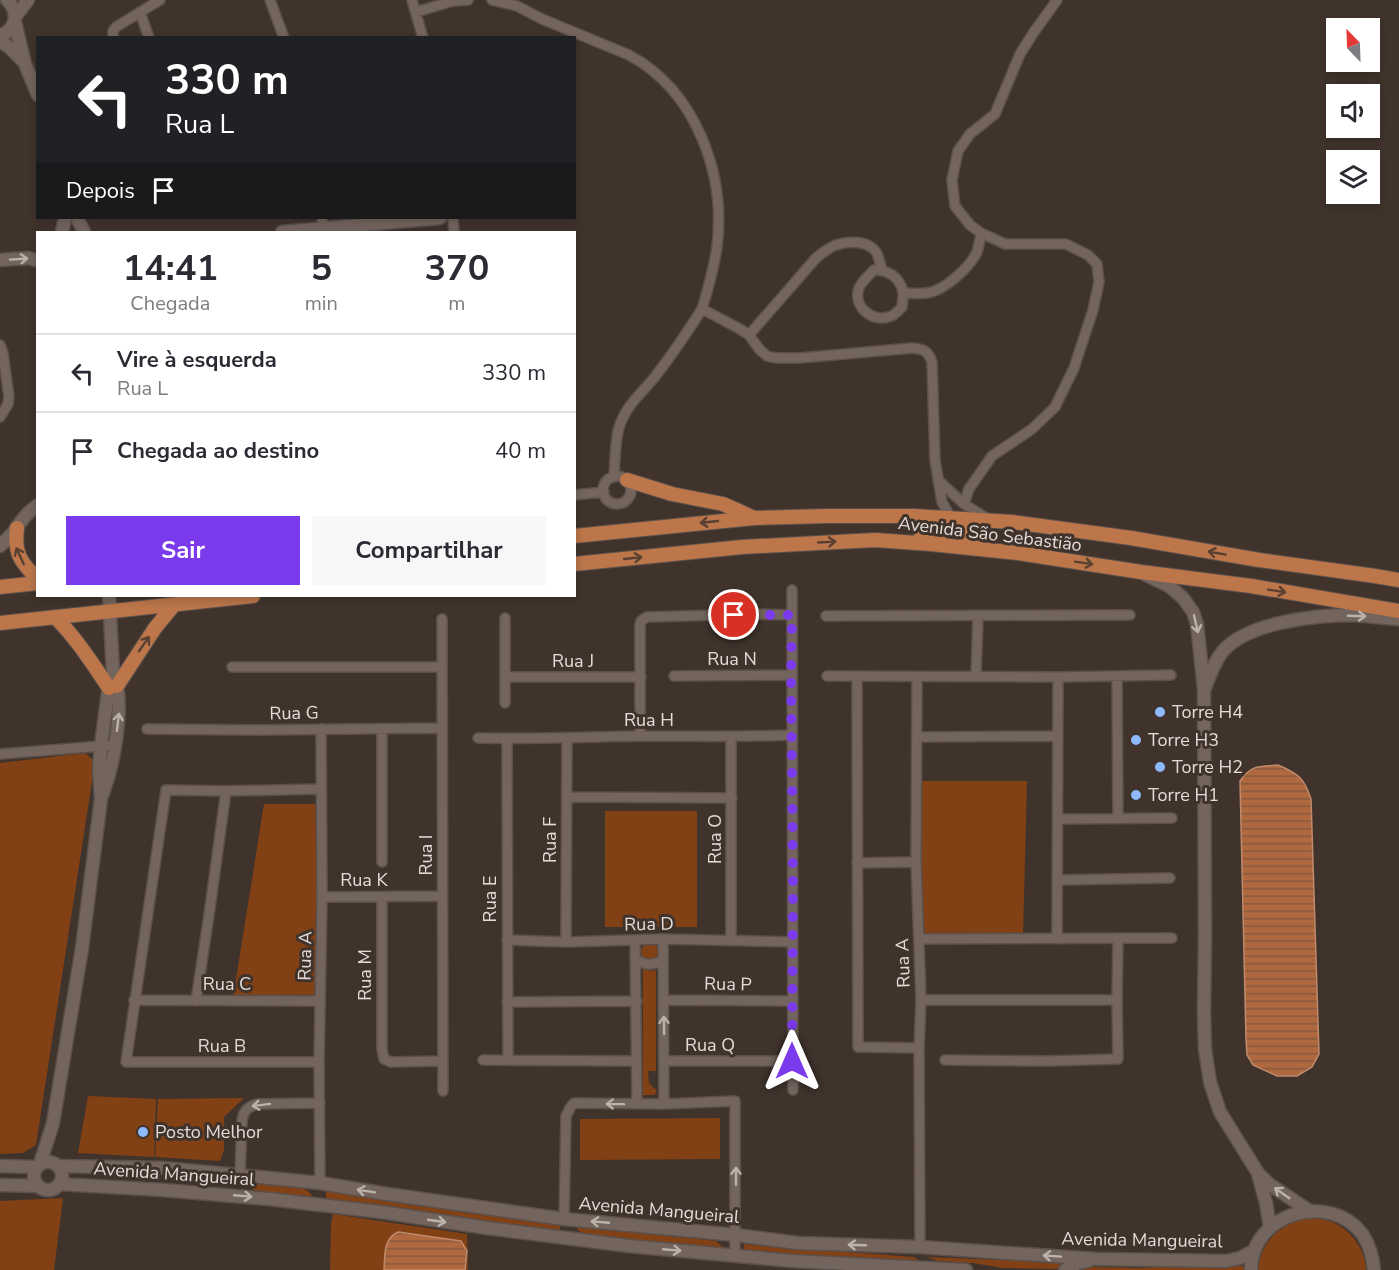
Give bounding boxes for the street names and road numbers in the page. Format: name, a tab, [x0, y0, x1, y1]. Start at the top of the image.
street label: Avenida São Sebastião	[897, 511, 1083, 557]
street label: Rua N	[707, 647, 757, 671]
street label: Rua J	[552, 649, 594, 673]
street label: Rua G	[269, 701, 319, 725]
street label: Rua H	[624, 708, 674, 732]
street label: Rua O	[703, 814, 727, 864]
street label: Rua F	[538, 817, 562, 863]
street label: Rua I	[414, 835, 438, 875]
street label: Rua K	[340, 868, 389, 892]
street label: Rua E	[478, 876, 502, 922]
street label: Rua D	[624, 912, 674, 936]
street label: Rua A	[293, 931, 317, 981]
street label: Rua A	[890, 938, 916, 988]
street label: Rua M	[353, 949, 377, 1001]
street label: Rua C	[203, 972, 251, 996]
street label: Rua P	[704, 972, 752, 996]
street label: Rua Q	[685, 1033, 735, 1057]
street label: Rua B	[198, 1034, 246, 1058]
street label: Avenida Mangueiral	[93, 1156, 256, 1192]
street label: Avenida Mangueiral	[578, 1191, 741, 1229]
street label: Avenida Mangueiral	[1061, 1227, 1223, 1253]

